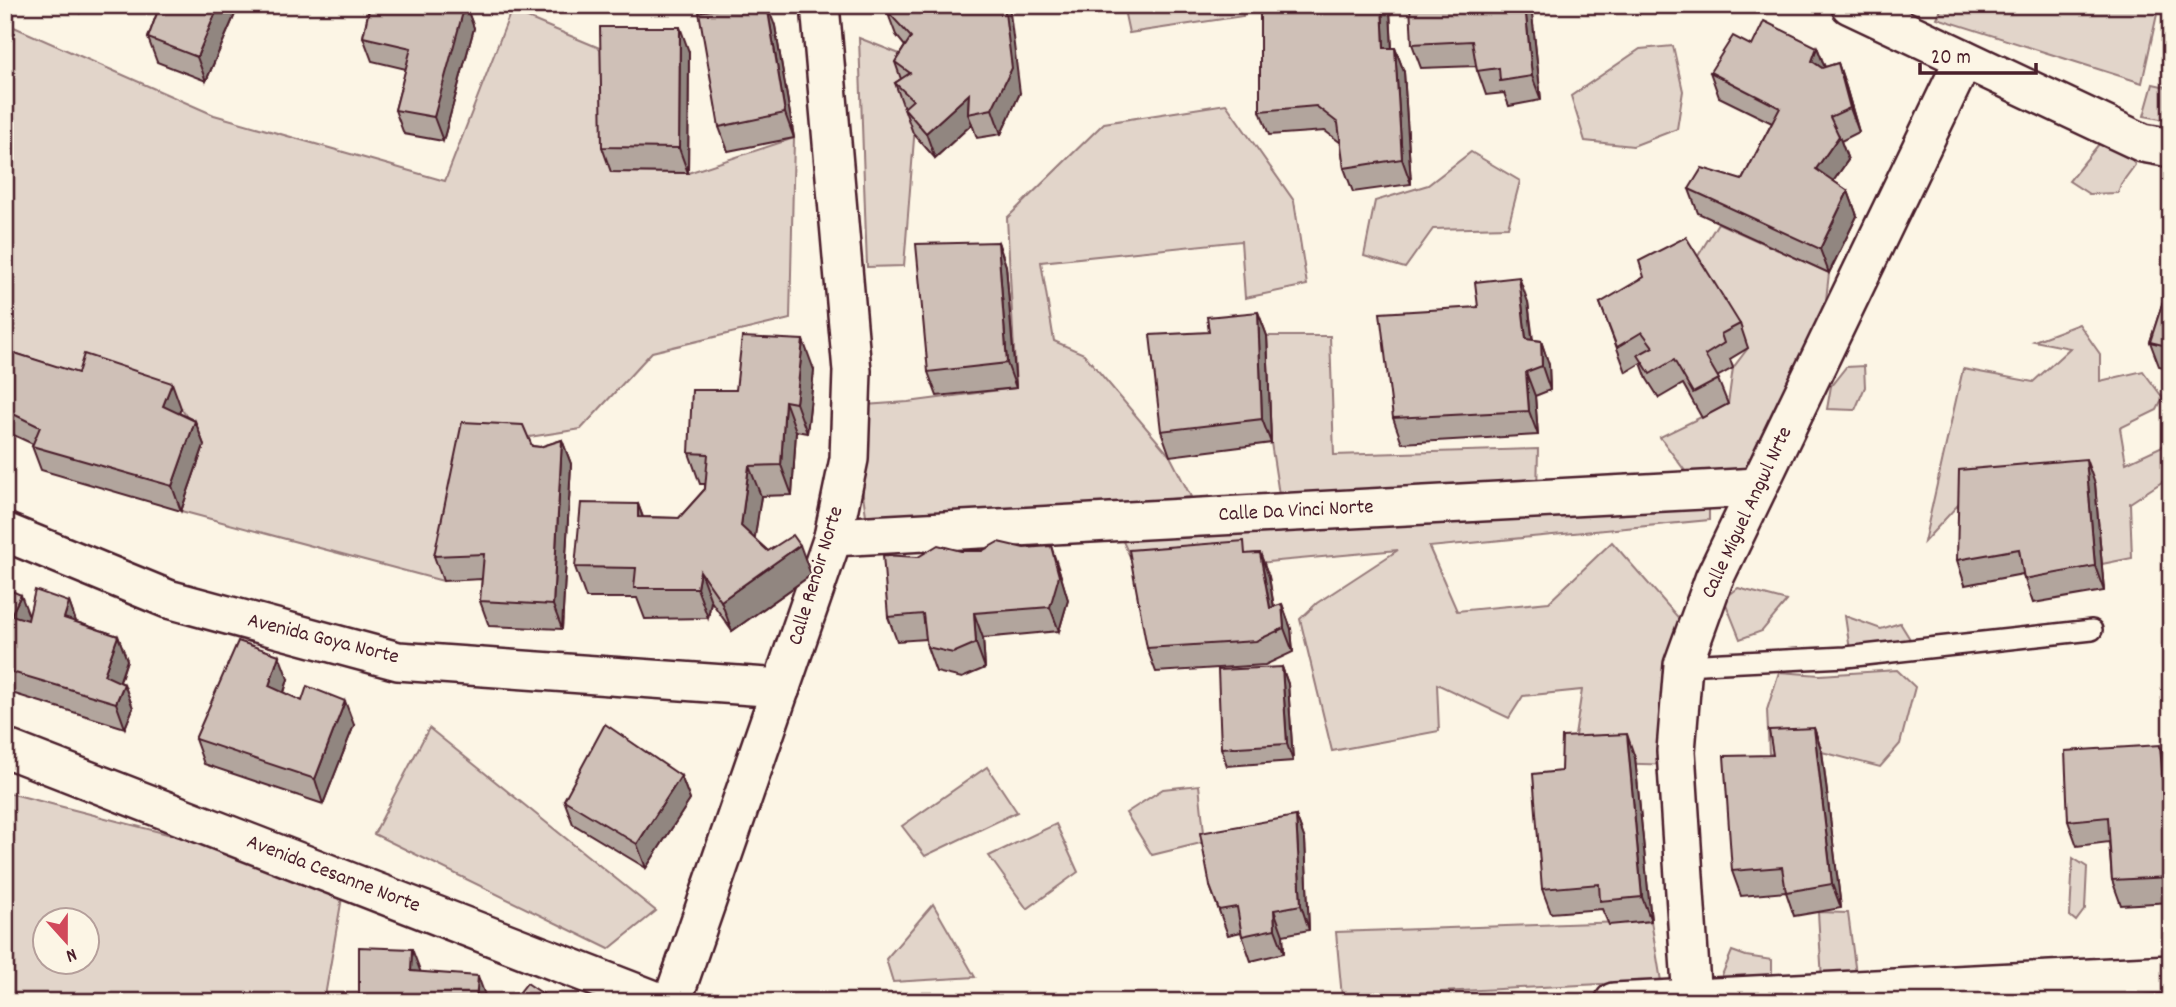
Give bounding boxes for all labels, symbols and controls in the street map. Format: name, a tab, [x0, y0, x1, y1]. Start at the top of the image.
scale bar	[1920, 32, 2036, 76]
text: 20 m	[1931, 44, 1971, 74]
street label: Calle Miguel Angwl Nrte	[1695, 422, 1801, 604]
street label: Calle Da Vinci Norte	[1218, 493, 1374, 531]
street label: Calle Renoir Norte	[782, 503, 852, 649]
street label: Avenida Goya Norte	[244, 607, 402, 673]
street label: Avenida Cesanne Norte	[242, 828, 424, 922]
north arrow	[32, 906, 102, 976]
text: N	[62, 939, 80, 968]

